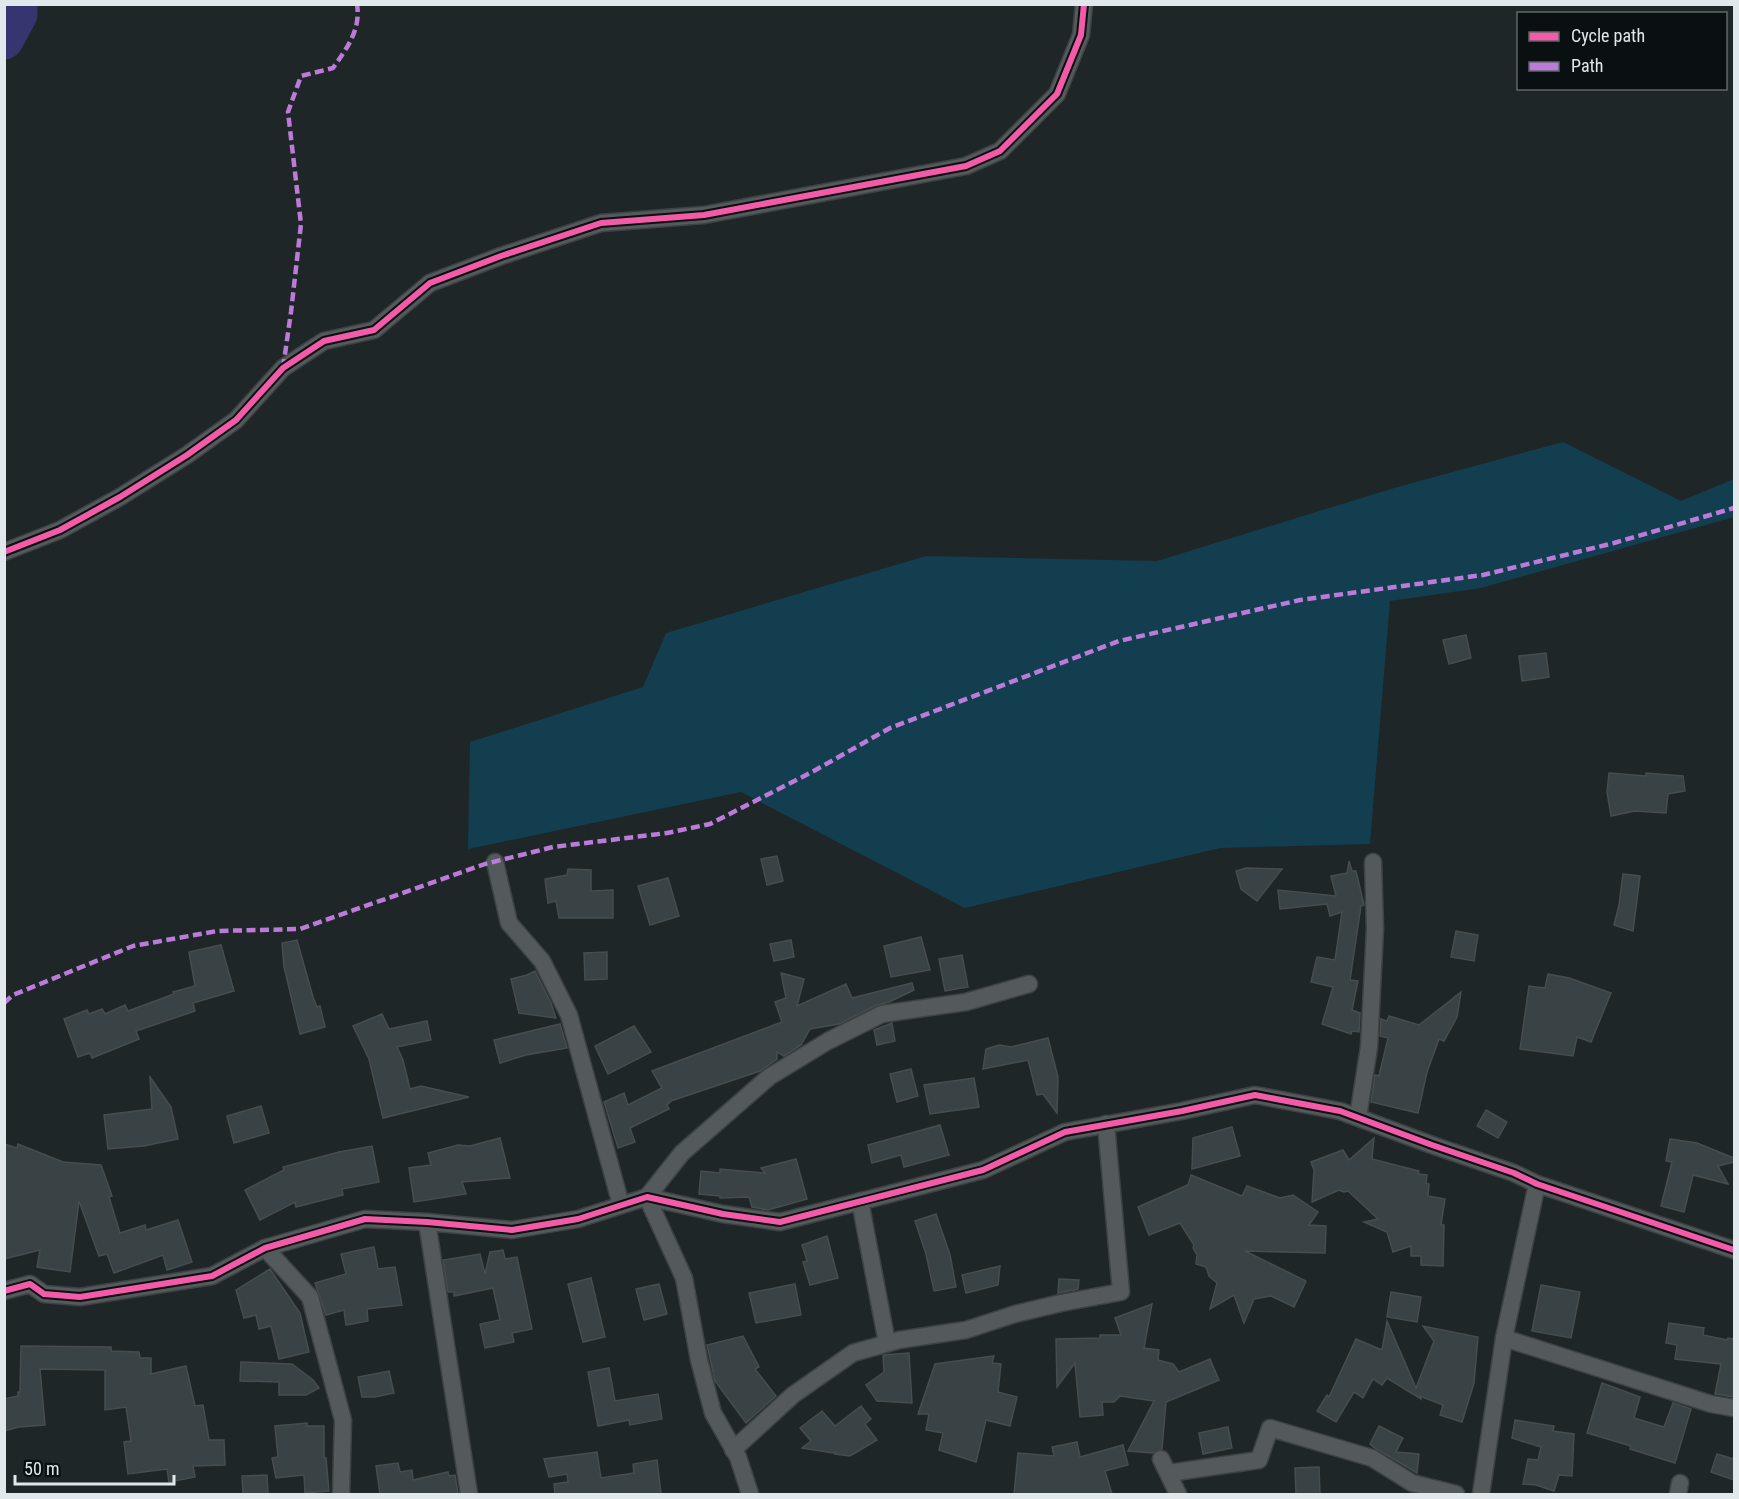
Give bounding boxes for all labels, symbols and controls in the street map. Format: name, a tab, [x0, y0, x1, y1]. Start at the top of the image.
legend	[1517, 12, 1727, 90]
text: Cycle path	[1571, 25, 1645, 46]
text: Path	[1571, 55, 1604, 76]
scale bar	[15, 1448, 174, 1486]
text: 50 m	[24, 1458, 59, 1479]

